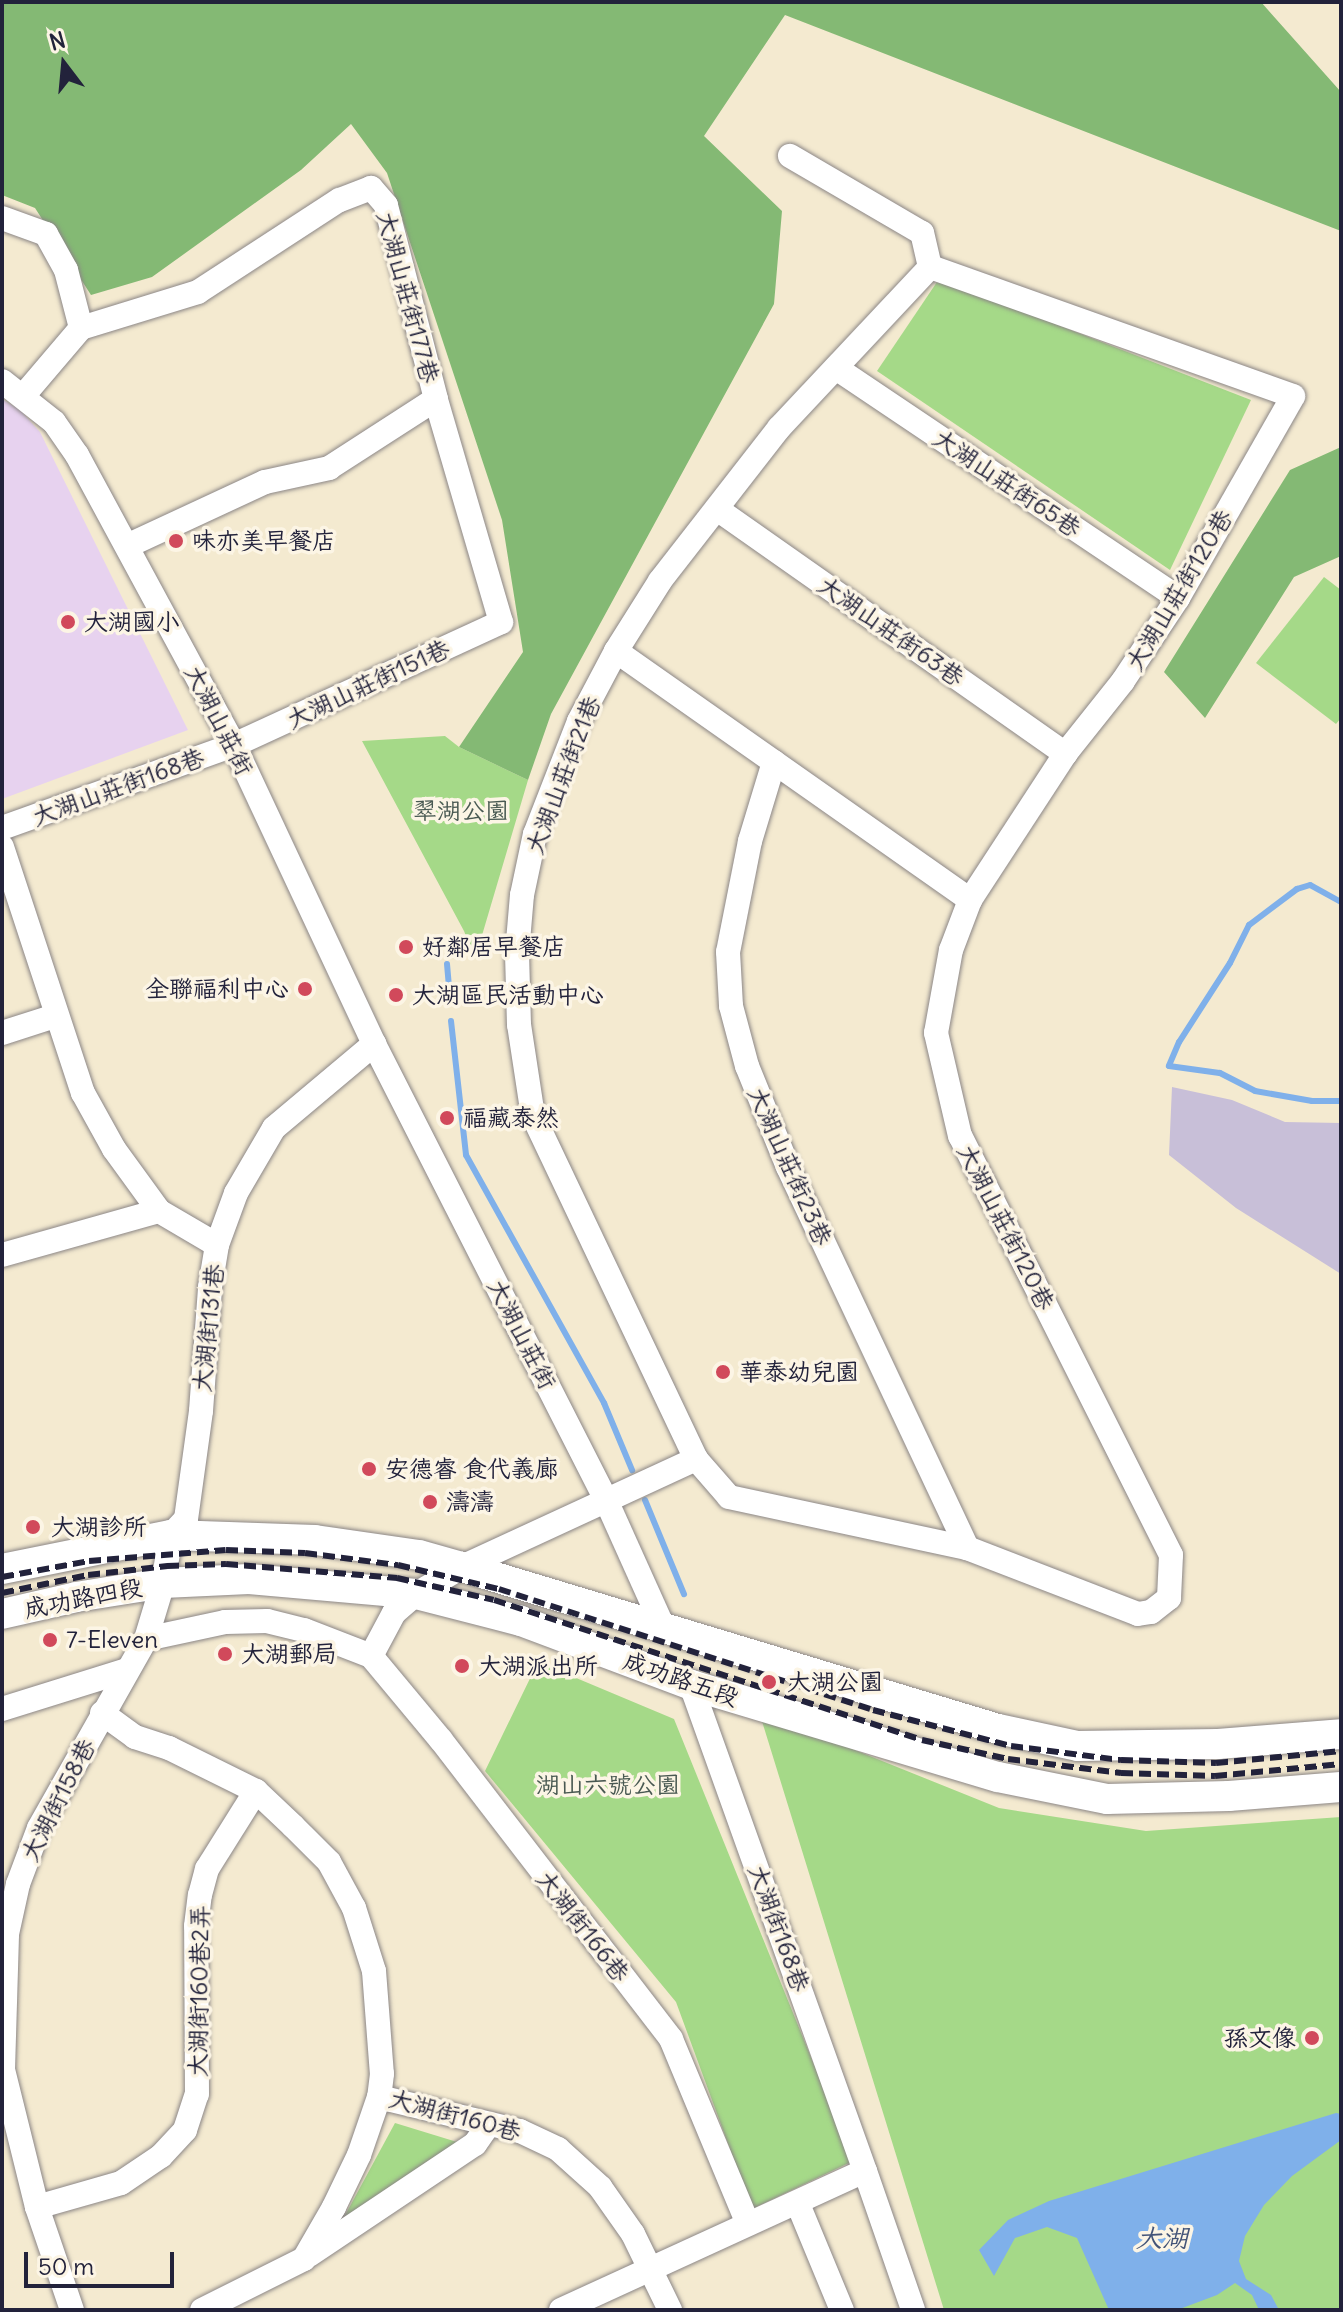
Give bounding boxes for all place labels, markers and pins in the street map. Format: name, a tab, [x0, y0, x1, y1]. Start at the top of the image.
place label: 味亦美早餐店	[192, 527, 336, 555]
marker: 味亦美早餐店	[167, 532, 185, 550]
place label: 大湖國小	[84, 608, 180, 636]
marker: 大湖國小	[59, 613, 77, 631]
place label: 好鄰居早餐店	[422, 933, 566, 961]
marker: 好鄰居早餐店	[397, 938, 415, 956]
place label: 全聯福利中心	[145, 975, 289, 1003]
marker: 全聯福利中心	[296, 980, 314, 998]
place label: 大湖區民活動中心	[412, 981, 604, 1009]
marker: 大湖區民活動中心	[387, 986, 405, 1004]
place label: 福藏泰然	[463, 1104, 559, 1132]
marker: 福藏泰然	[438, 1109, 456, 1127]
place label: 華泰幼兒園	[739, 1358, 859, 1386]
marker: 華泰幼兒園	[714, 1363, 732, 1381]
place label: 安德睿 食代義廊	[385, 1455, 559, 1483]
marker: 安德睿 食代義廊	[360, 1460, 378, 1478]
place label: 濤濤	[446, 1488, 494, 1516]
marker: 濤濤	[421, 1493, 439, 1511]
place label: 大湖診所	[51, 1513, 147, 1541]
marker: 大湖診所	[22, 1516, 44, 1538]
place label: 7-Eleven	[66, 1626, 158, 1654]
marker: 7-Eleven	[41, 1631, 59, 1649]
place label: 大湖郵局	[241, 1640, 337, 1668]
marker: 大湖郵局	[216, 1645, 234, 1663]
place label: 大湖派出所	[478, 1652, 598, 1680]
marker: 大湖派出所	[453, 1657, 471, 1675]
place label: 大湖公園	[787, 1668, 883, 1696]
marker: 大湖公園	[758, 1671, 780, 1693]
place label: 孫文像	[1224, 2024, 1296, 2052]
marker: 孫文像	[1303, 2029, 1321, 2047]

